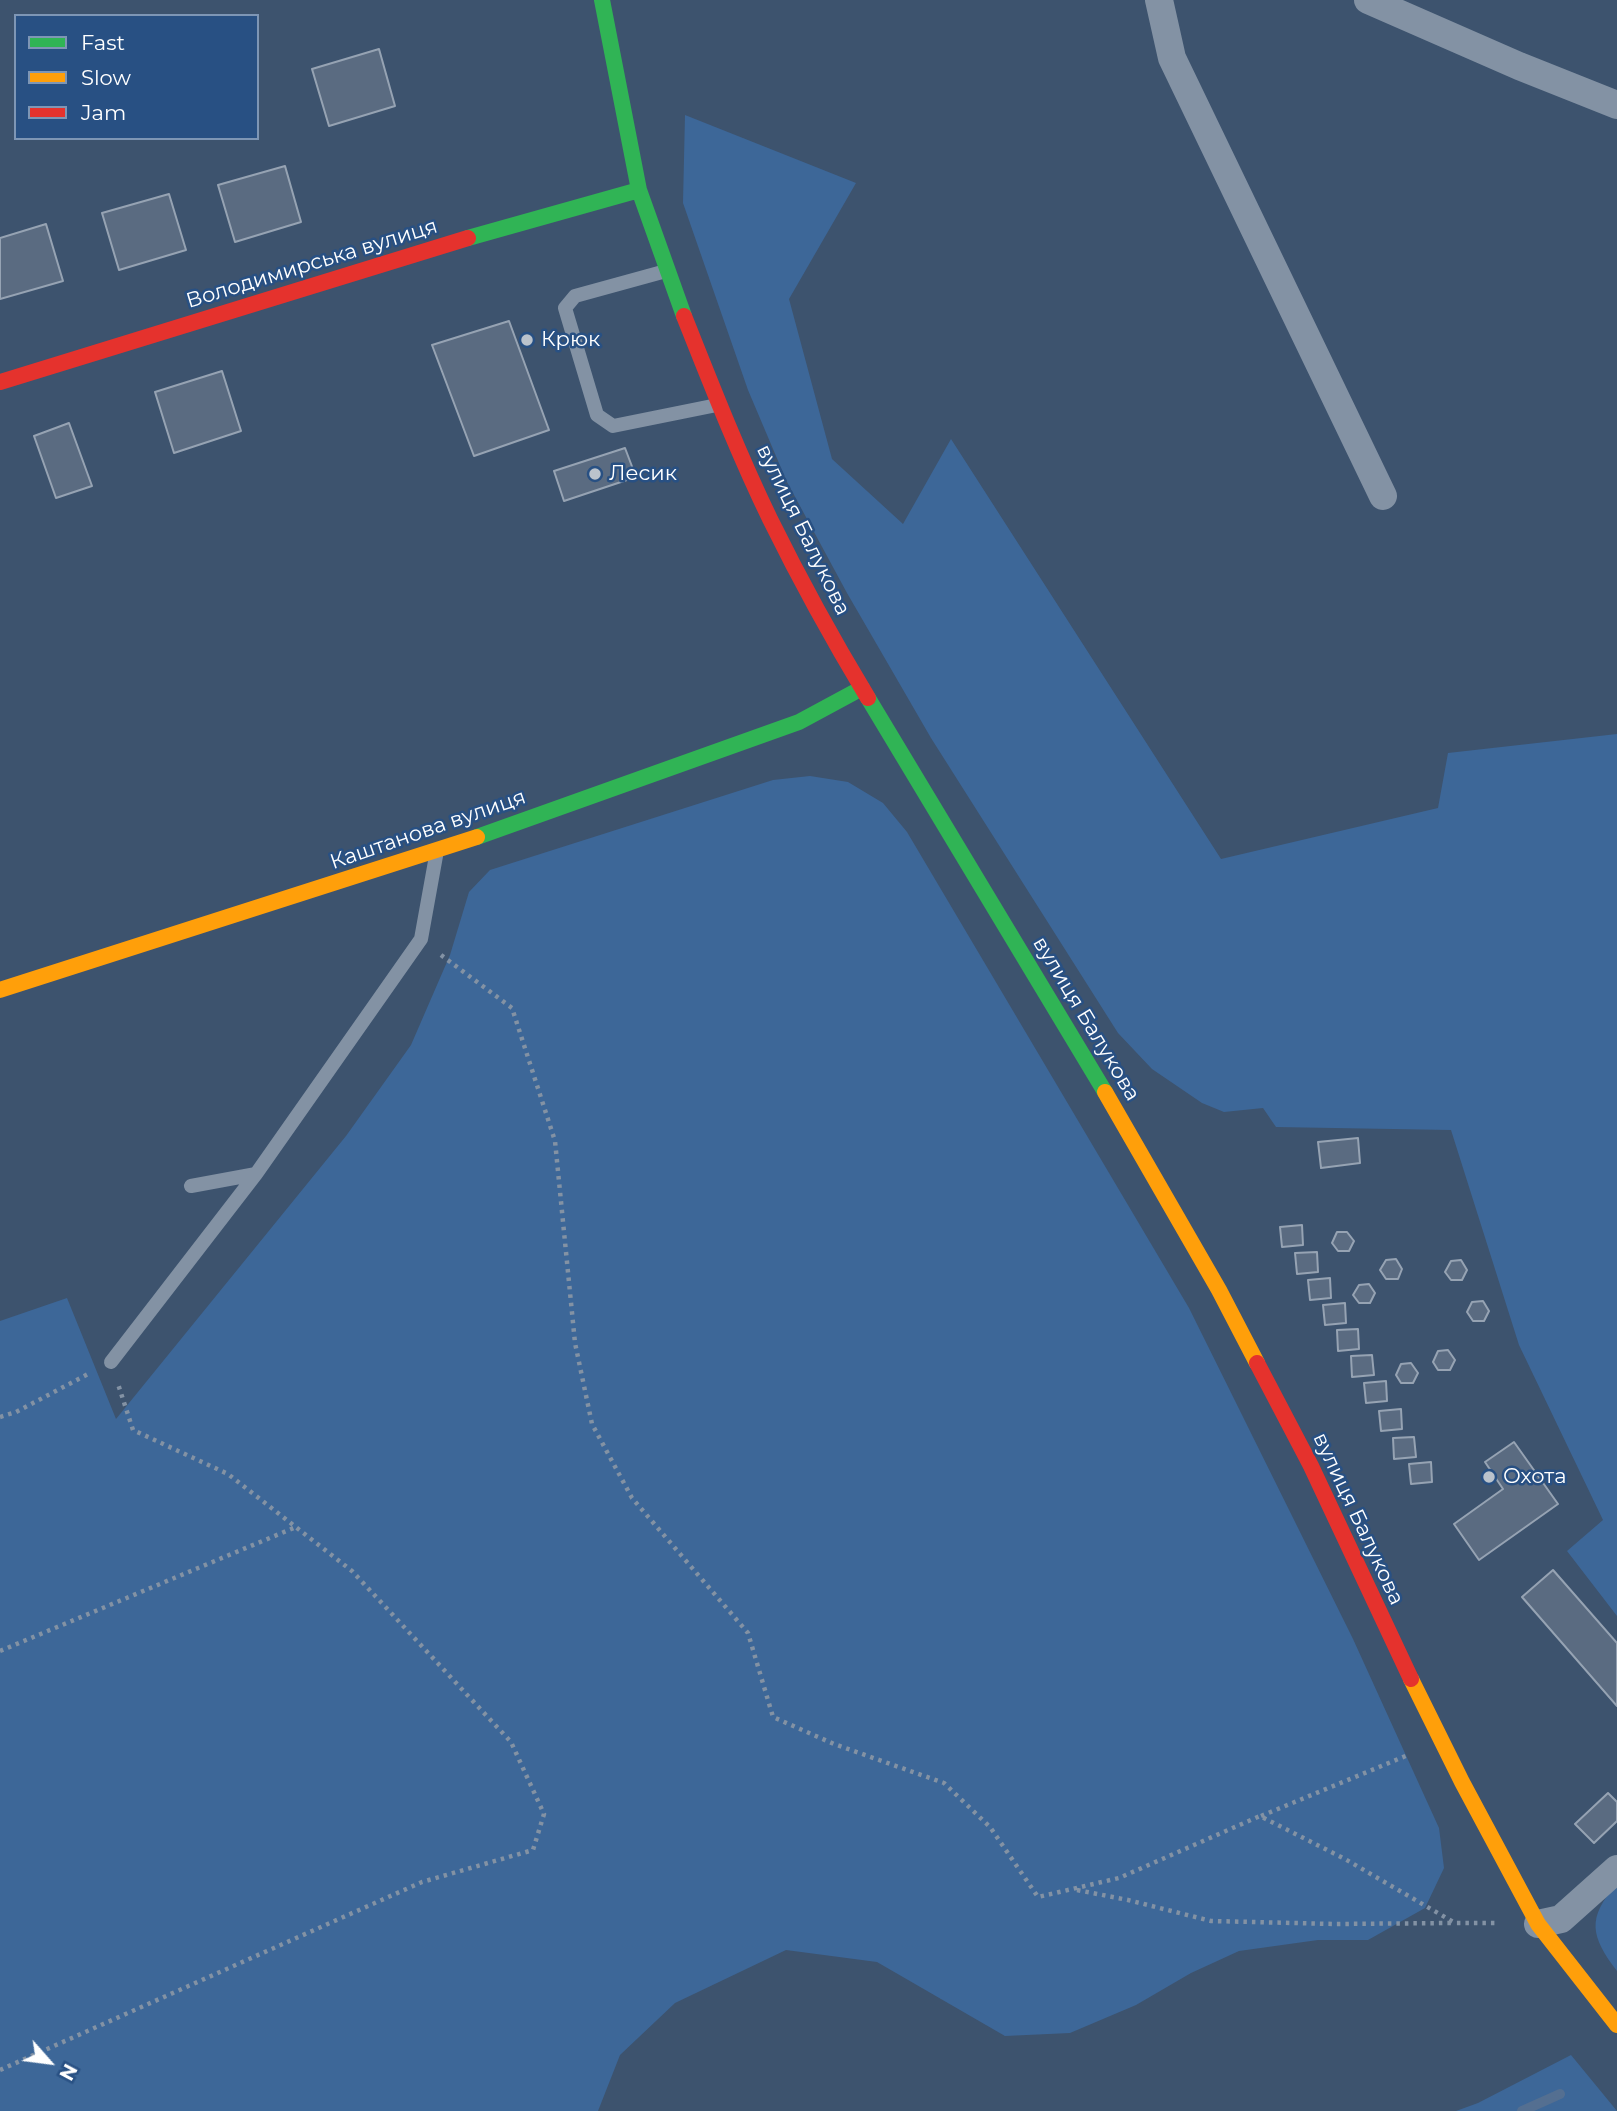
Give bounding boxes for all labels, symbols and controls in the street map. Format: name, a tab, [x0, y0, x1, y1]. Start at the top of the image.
legend	[14, 14, 259, 140]
text: Fast	[81, 30, 125, 55]
text: Slow	[81, 65, 131, 90]
text: Jam	[81, 100, 126, 125]
street label: Володимирська вулиця	[183, 214, 441, 314]
place label: Крюк	[541, 327, 600, 353]
marker: Крюк	[519, 332, 535, 348]
street label: вулиця Балукова	[751, 440, 855, 620]
place label: Лесик	[609, 461, 677, 487]
marker: Лесик	[587, 466, 603, 482]
street label: Каштанова вулиця	[327, 785, 529, 875]
street label: вулиця Балукова	[1027, 932, 1145, 1106]
street label: вулиця Балукова	[1307, 1429, 1409, 1609]
place label: Охота	[1503, 1464, 1566, 1490]
marker: Охота	[1481, 1469, 1497, 1485]
north arrow	[14, 2027, 84, 2097]
text: N	[54, 2060, 82, 2084]

